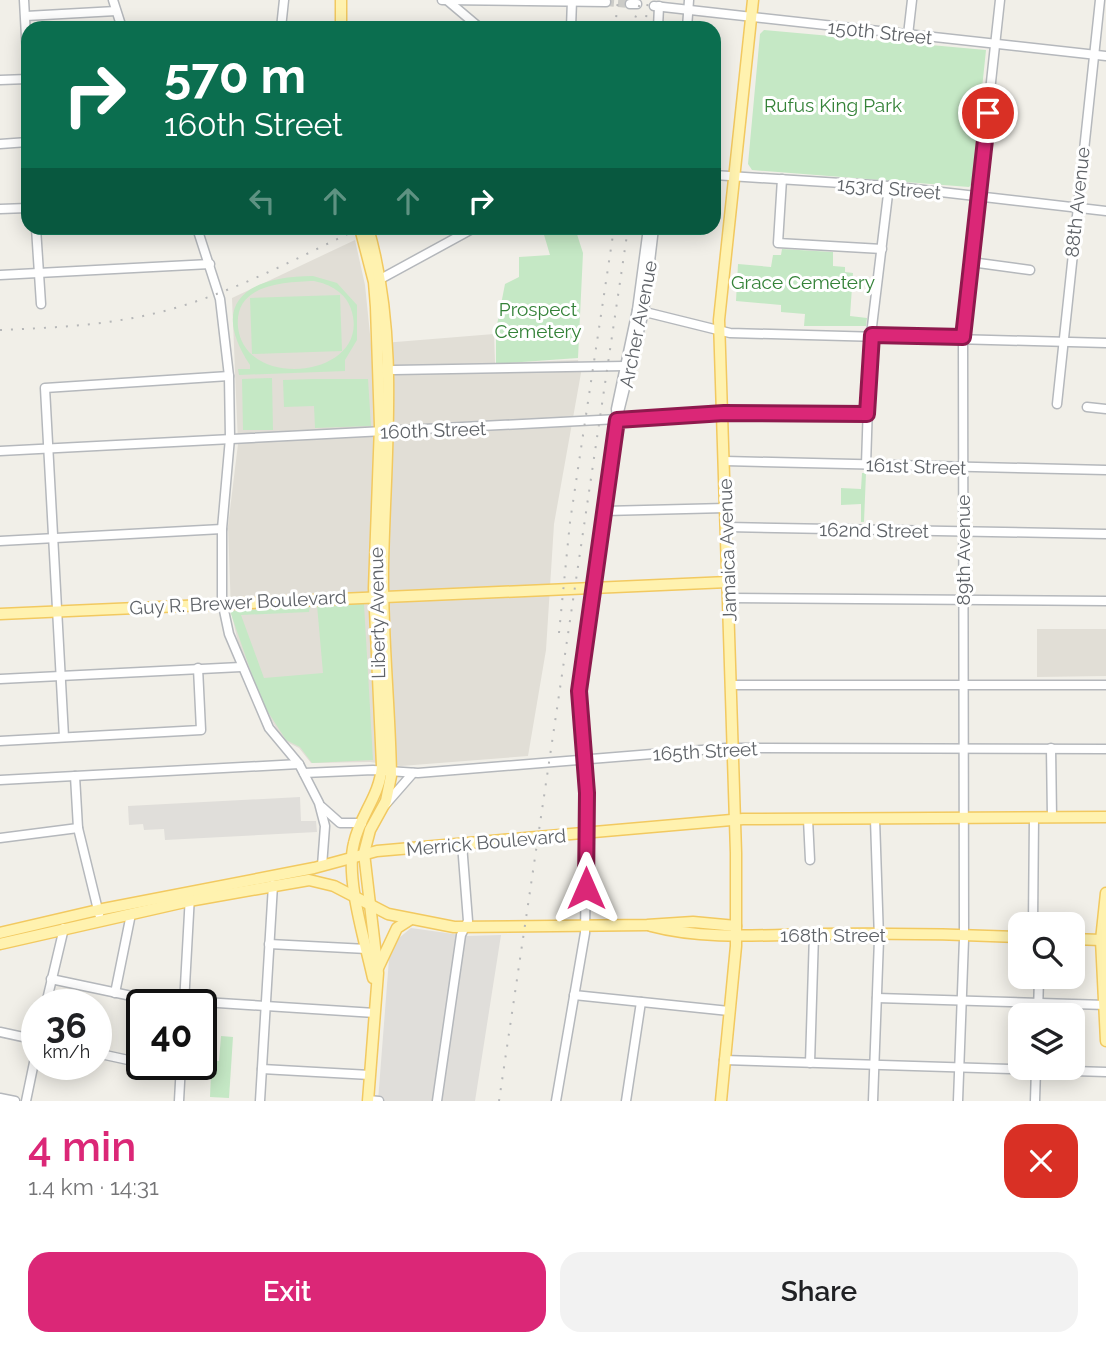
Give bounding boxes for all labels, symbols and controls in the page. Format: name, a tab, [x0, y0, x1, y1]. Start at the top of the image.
street label: 150th Street	[827, 16, 934, 48]
text: 570 m	[164, 47, 306, 104]
icon: right	[49, 49, 140, 140]
pin	[958, 83, 1018, 143]
park label: Rufus King Park	[764, 94, 902, 116]
icon: arrive	[969, 94, 1007, 132]
text: 160th Street	[164, 106, 343, 143]
street label: 88th Avenue	[1060, 146, 1094, 258]
street label: 153rd Street	[836, 172, 943, 204]
icon: left	[243, 182, 281, 220]
icon: ahead	[316, 182, 354, 220]
icon: ahead	[389, 182, 427, 220]
icon: right	[462, 182, 500, 220]
street label: Archer Avenue	[615, 259, 661, 389]
park label: Grace Cemetery	[731, 271, 875, 293]
park label: Prospect Cemetery	[494, 298, 582, 342]
street label: 160th Street	[380, 417, 487, 443]
street label: 161st Street	[865, 453, 967, 479]
street label: Jamaica Avenue	[714, 478, 740, 622]
street label: 89th Avenue	[952, 495, 974, 605]
street label: 162nd Street	[819, 518, 930, 542]
street label: Liberty Avenue	[365, 547, 389, 679]
street label: Guy R. Brewer Boulevard	[129, 585, 347, 619]
street label: 165th Street	[652, 737, 759, 765]
street label: Merrick Boulevard	[405, 824, 567, 860]
position arrow	[549, 851, 623, 925]
map controls	[1008, 912, 1085, 1080]
button: search	[1008, 912, 1085, 989]
street label: 168th Street	[780, 924, 887, 946]
speed limit sign: 40	[126, 989, 217, 1080]
button: layers	[1008, 1003, 1085, 1080]
text: 36	[46, 1005, 87, 1046]
text: km/h	[43, 1041, 90, 1062]
text: 4 min	[28, 1122, 136, 1171]
button: close	[1004, 1124, 1078, 1198]
text: 1.4 km · 14:31	[28, 1173, 159, 1200]
button: Exit	[28, 1252, 546, 1332]
button: Share	[560, 1252, 1078, 1332]

